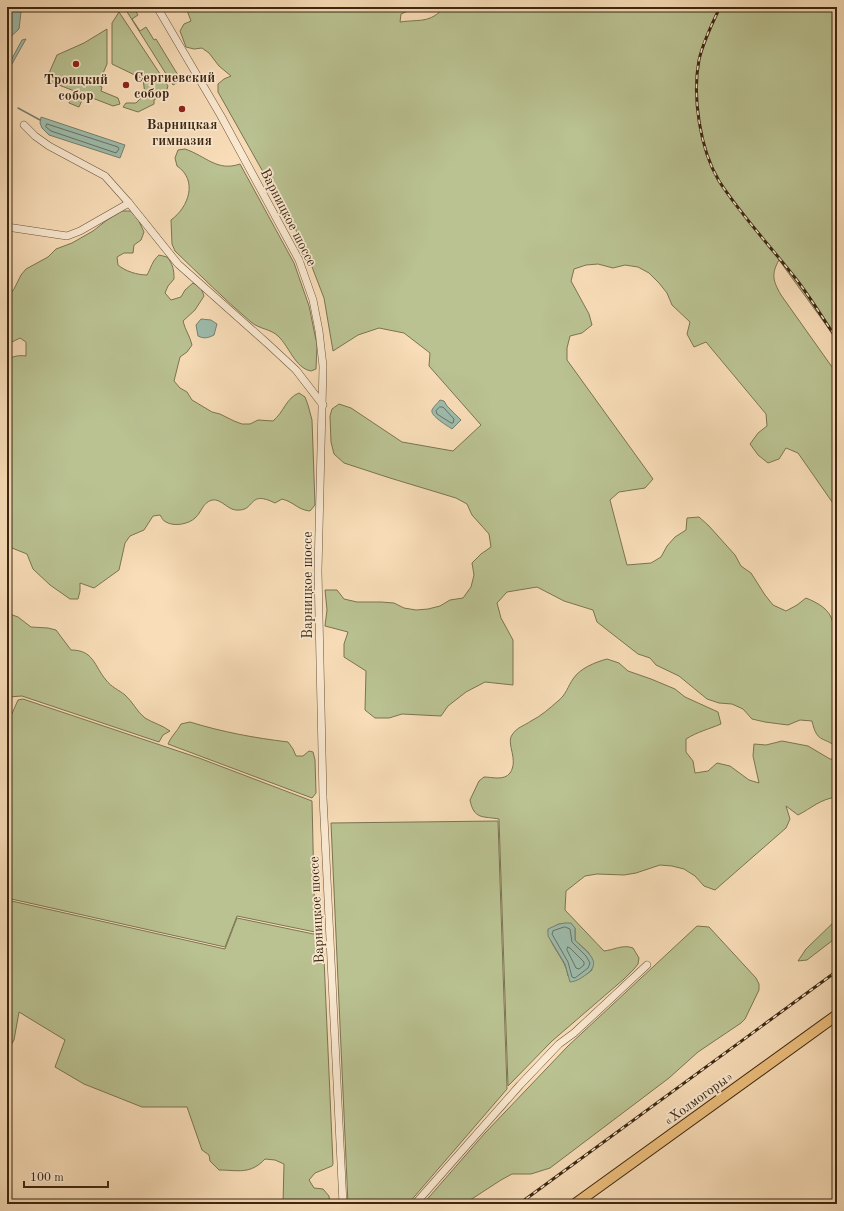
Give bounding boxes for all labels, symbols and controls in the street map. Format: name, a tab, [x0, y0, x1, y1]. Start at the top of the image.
marker: Троицкий собор	[71, 59, 81, 69]
place label: Сергиевский собор	[134, 71, 215, 101]
place label: Троицкий собор	[44, 73, 108, 103]
marker: Сергиевский собор	[121, 80, 131, 90]
marker: Варницкая гимназия	[177, 104, 187, 114]
place label: Варницкая гимназия	[147, 118, 217, 148]
street label: Варницкое шоссе	[258, 166, 319, 268]
street label: Варницкое шоссе	[301, 531, 315, 639]
street label: Варницкое шоссе	[307, 856, 327, 964]
street label: «Холмогоры»	[662, 1069, 736, 1128]
scale bar	[24, 1163, 108, 1189]
text: 100 m	[30, 1172, 64, 1184]

